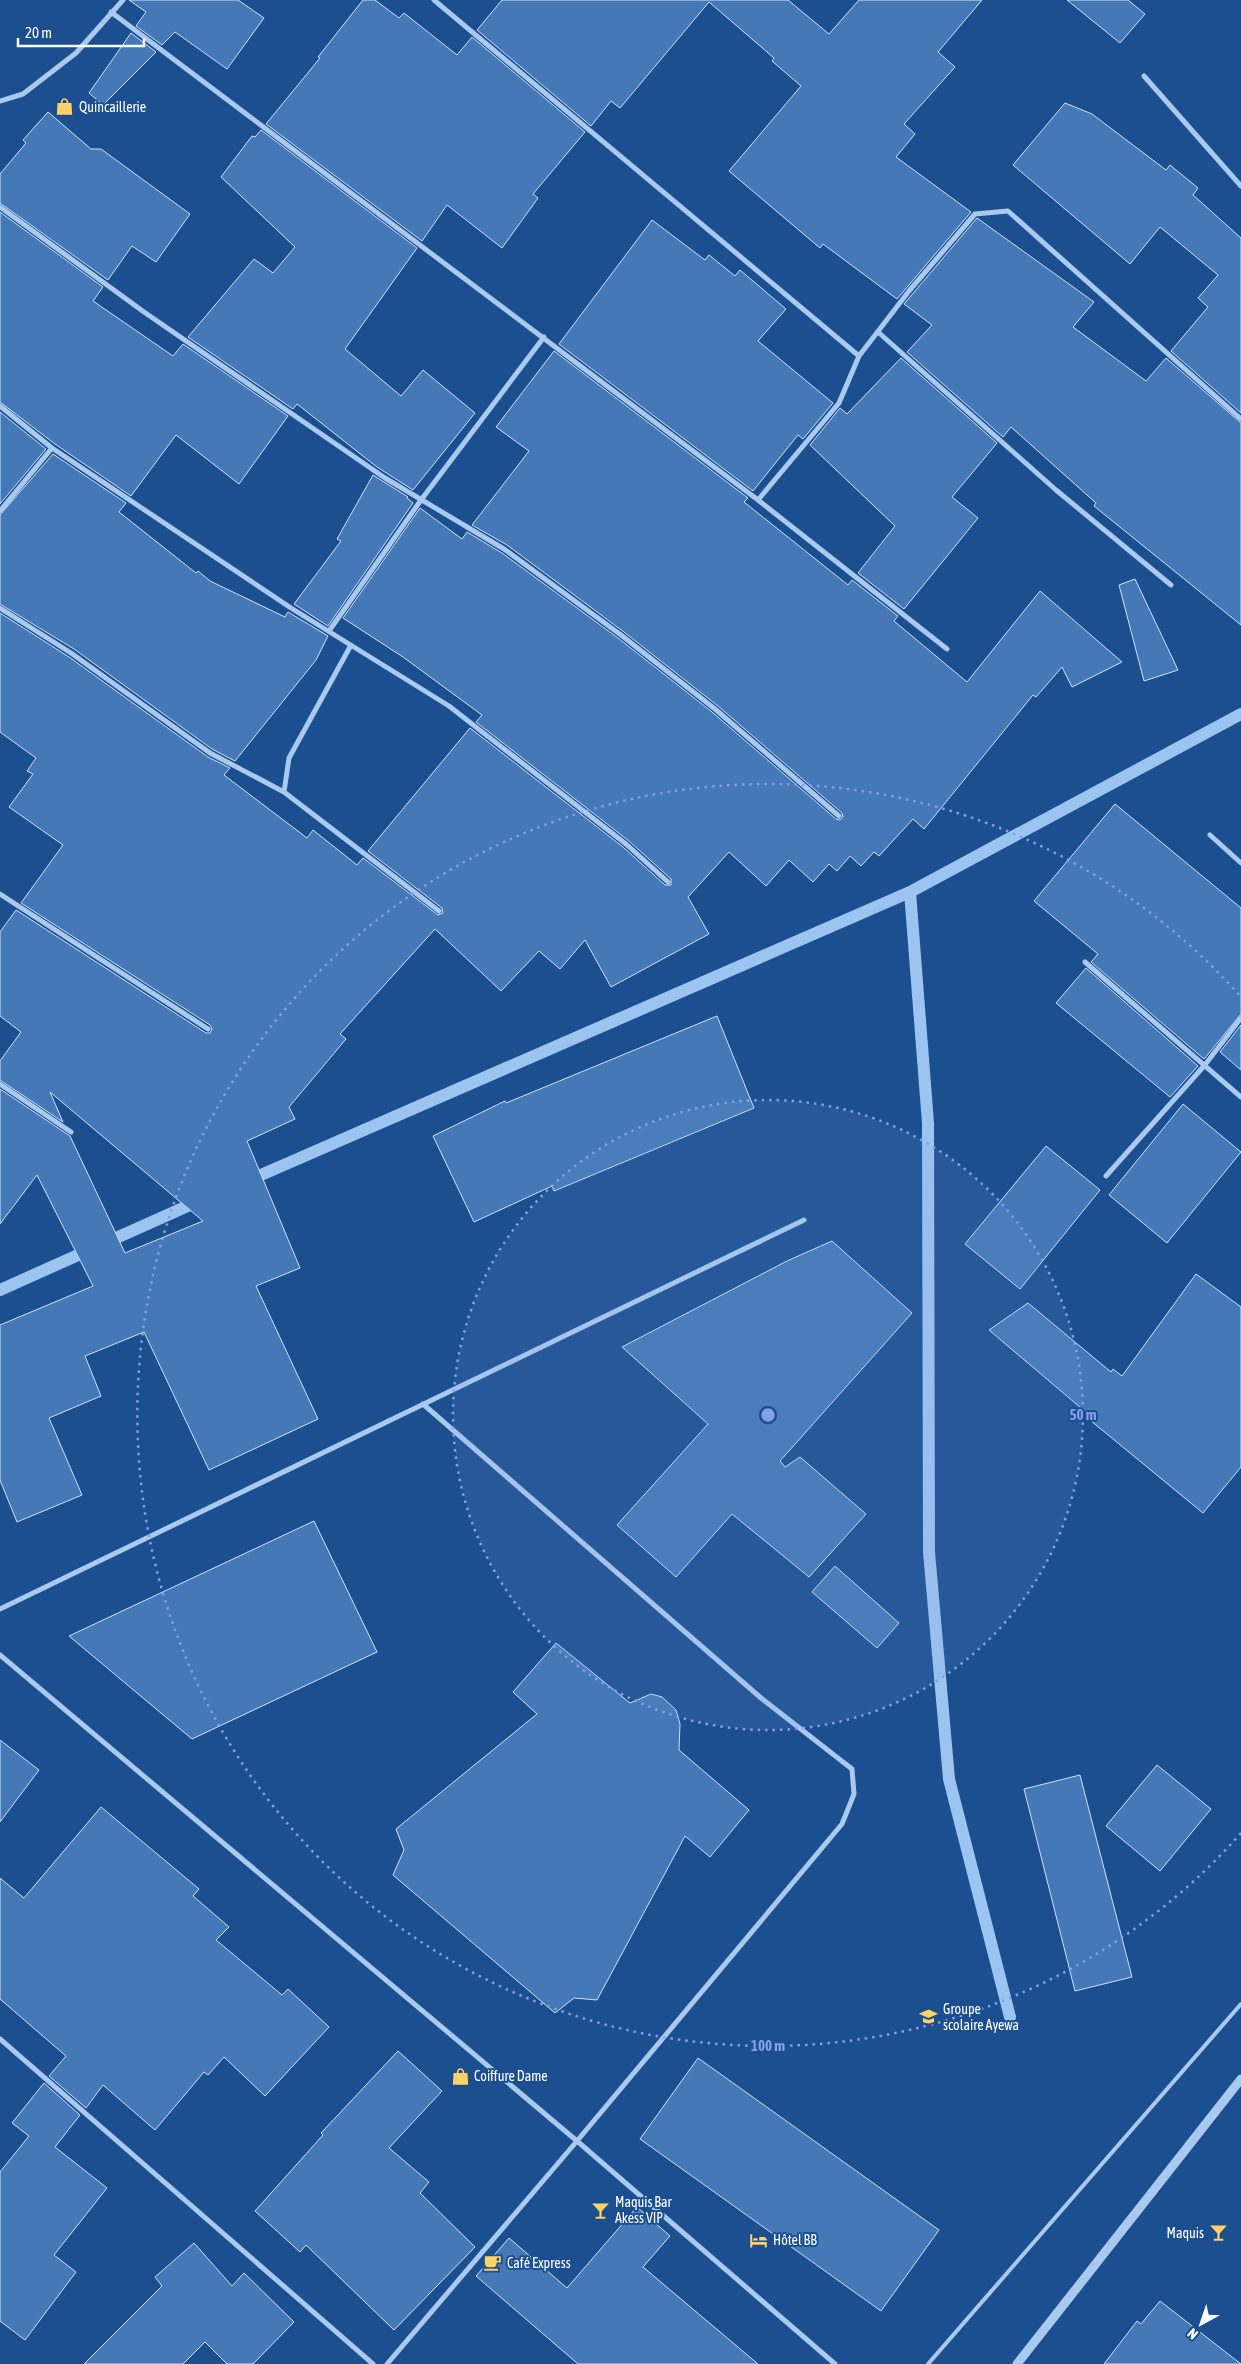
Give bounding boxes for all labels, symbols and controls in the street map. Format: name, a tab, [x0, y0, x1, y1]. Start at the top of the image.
scale bar	[18, 15, 144, 47]
text: 20 m	[25, 24, 52, 41]
shop icon: Quincaillerie	[55, 97, 75, 117]
place label: Quincaillerie	[79, 99, 146, 115]
centre of rings	[759, 1406, 777, 1424]
text: 50 m	[1070, 1406, 1097, 1423]
place label: Groupe scolaire Ayewa	[943, 2001, 1019, 2033]
school or university icon: Groupe scolaire Ayewa	[919, 2007, 939, 2027]
text: 100 m	[751, 2037, 785, 2054]
shop icon: Coiffure Dame	[450, 2066, 470, 2086]
place label: Coiffure Dame	[474, 2068, 548, 2084]
place label: Maquis Bar Akess VIP	[615, 2194, 673, 2226]
bar icon: Maquis Bar Akess VIP	[591, 2200, 611, 2220]
bar icon: Maquis	[1208, 2223, 1228, 2243]
place label: Maquis	[1167, 2225, 1204, 2241]
hotel icon: Hôtel BB	[749, 2230, 769, 2250]
place label: Hôtel BB	[773, 2232, 817, 2248]
cafe icon: Café Express	[483, 2253, 503, 2273]
place label: Café Express	[507, 2255, 571, 2271]
north arrow	[1176, 2299, 1226, 2349]
text: N	[1184, 2325, 1201, 2343]

